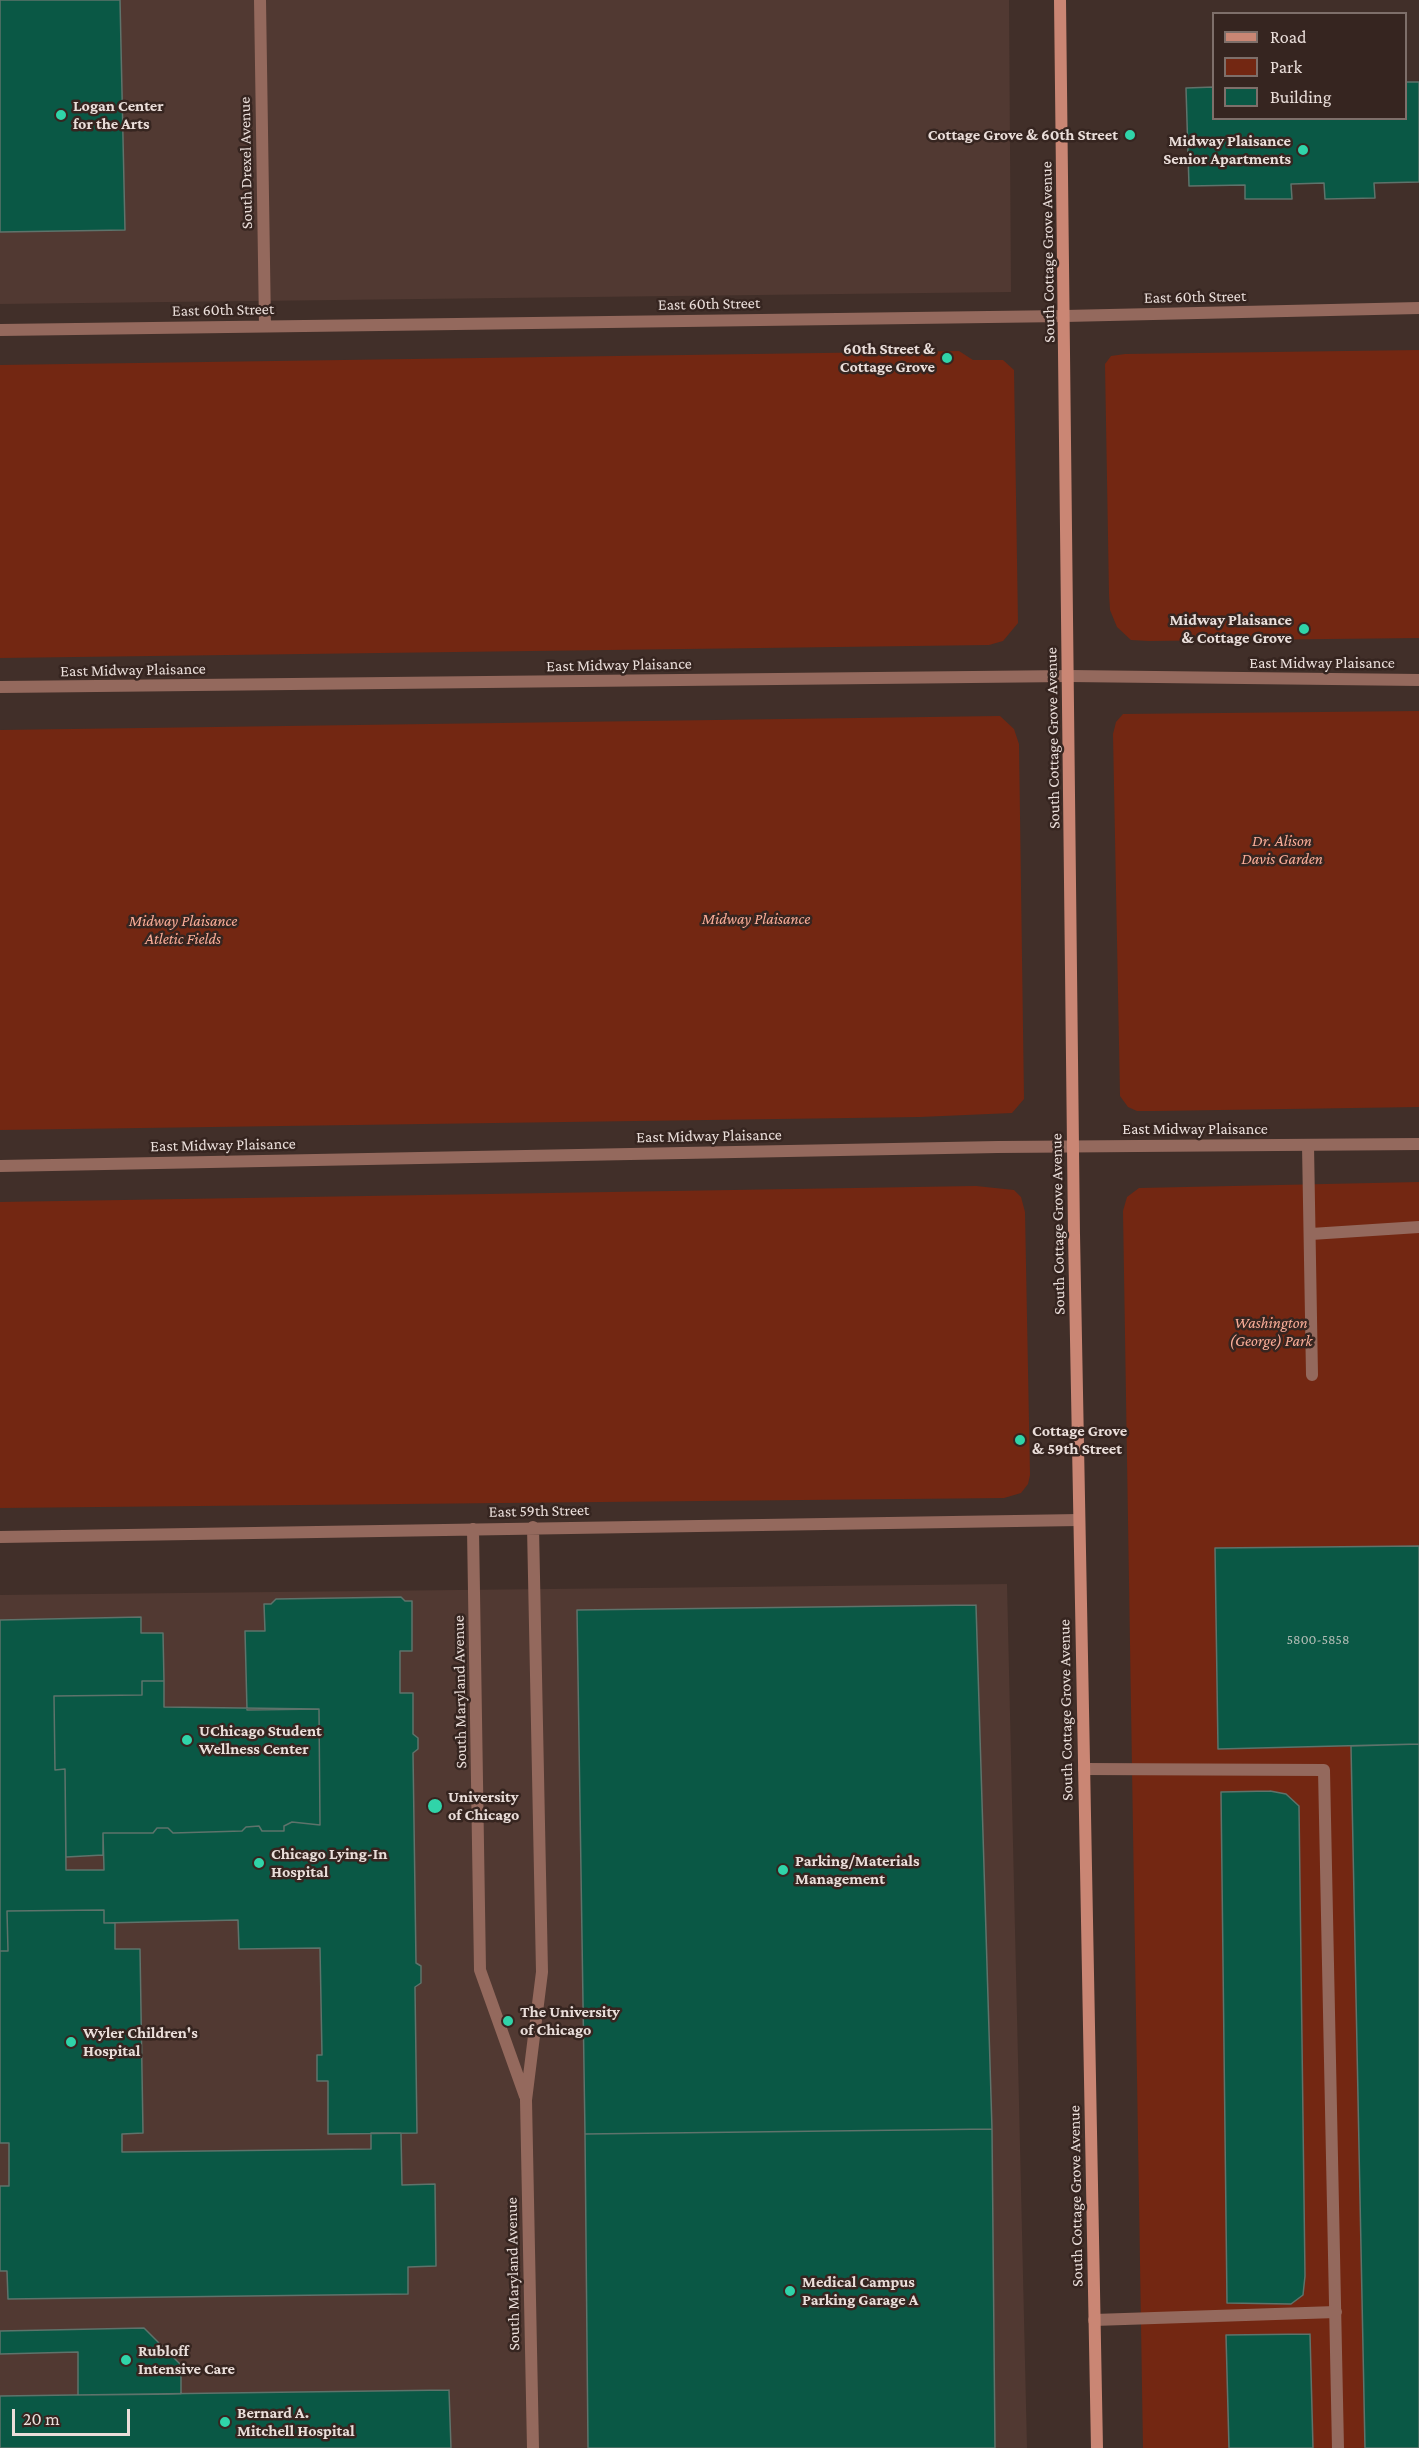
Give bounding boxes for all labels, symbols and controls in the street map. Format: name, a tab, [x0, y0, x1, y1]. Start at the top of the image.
legend	[1212, 12, 1407, 120]
text: Road	[1270, 27, 1307, 47]
text: Park	[1270, 57, 1302, 77]
text: Building	[1270, 87, 1331, 107]
place label: Logan Center for the Arts	[73, 96, 164, 134]
street label: South Drexel Avenue	[235, 97, 257, 229]
marker: Logan Center for the Arts	[54, 108, 68, 122]
place label: Cottage Grove & 60th Street	[928, 125, 1118, 145]
marker: Cottage Grove & 60th Street	[1123, 128, 1137, 142]
place label: Midway Plaisance Senior Apartments	[1163, 131, 1291, 169]
marker: Midway Plaisance Senior Apartments	[1296, 143, 1310, 157]
street label: South Cottage Grove Avenue	[1037, 161, 1059, 343]
street label: East 60th Street	[1144, 287, 1246, 307]
street label: East 60th Street	[658, 294, 760, 314]
street label: East 60th Street	[172, 300, 274, 320]
place label: 60th Street & Cottage Grove	[840, 339, 935, 377]
marker: 60th Street & Cottage Grove	[940, 351, 954, 365]
place label: Midway Plaisance & Cottage Grove	[1170, 610, 1292, 648]
marker: Midway Plaisance & Cottage Grove	[1297, 622, 1311, 636]
street label: South Cottage Grove Avenue	[1042, 647, 1064, 829]
street label: East Midway Plaisance	[1249, 653, 1395, 673]
street label: East Midway Plaisance	[546, 654, 692, 676]
street label: East Midway Plaisance	[60, 659, 206, 681]
park label: Dr. Alison Davis Garden	[1241, 831, 1323, 869]
park label: Midway Plaisance	[702, 909, 810, 929]
park label: Midway Plaisance Atletic Fields	[129, 911, 237, 949]
street label: East Midway Plaisance	[1122, 1119, 1268, 1139]
street label: East Midway Plaisance	[636, 1125, 782, 1147]
street label: South Cottage Grove Avenue	[1047, 1133, 1069, 1315]
street label: East Midway Plaisance	[150, 1134, 296, 1156]
park label: Washington (George) Park	[1229, 1313, 1313, 1351]
place label: Cottage Grove & 59th Street	[1032, 1421, 1127, 1459]
marker: Cottage Grove & 59th Street	[1013, 1433, 1027, 1447]
street label: East 59th Street	[489, 1501, 589, 1521]
street label: South Maryland Avenue	[449, 1615, 471, 1769]
street label: South Cottage Grove Avenue	[1055, 1619, 1077, 1801]
house number: 5800-5858	[1286, 1632, 1350, 1648]
place label: UChicago Student Wellness Center	[199, 1721, 322, 1759]
marker: UChicago Student Wellness Center	[180, 1733, 194, 1747]
place label: University of Chicago	[448, 1787, 519, 1825]
marker: University of Chicago	[426, 1797, 444, 1815]
place label: Chicago Lying-In Hospital	[271, 1844, 387, 1882]
place label: Parking/Materials Management	[795, 1851, 920, 1889]
marker: Chicago Lying-In Hospital	[252, 1856, 266, 1870]
marker: Parking/Materials Management	[776, 1863, 790, 1877]
place label: The University of Chicago	[520, 2002, 620, 2040]
marker: The University of Chicago	[501, 2014, 515, 2028]
place label: Wyler Children's Hospital	[83, 2023, 198, 2061]
marker: Wyler Children's Hospital	[64, 2035, 78, 2049]
street label: South Cottage Grove Avenue	[1065, 2105, 1087, 2287]
street label: South Maryland Avenue	[502, 2197, 524, 2351]
place label: Medical Campus Parking Garage A	[802, 2272, 918, 2310]
marker: Medical Campus Parking Garage A	[783, 2284, 797, 2298]
place label: Rubloff Intensive Care	[138, 2341, 235, 2379]
marker: Rubloff Intensive Care	[119, 2353, 133, 2367]
scale bar	[15, 2397, 134, 2435]
place label: Bernard A. Mitchell Hospital	[237, 2403, 355, 2441]
text: 20 m	[23, 2409, 60, 2429]
marker: Bernard A. Mitchell Hospital	[218, 2415, 232, 2429]

